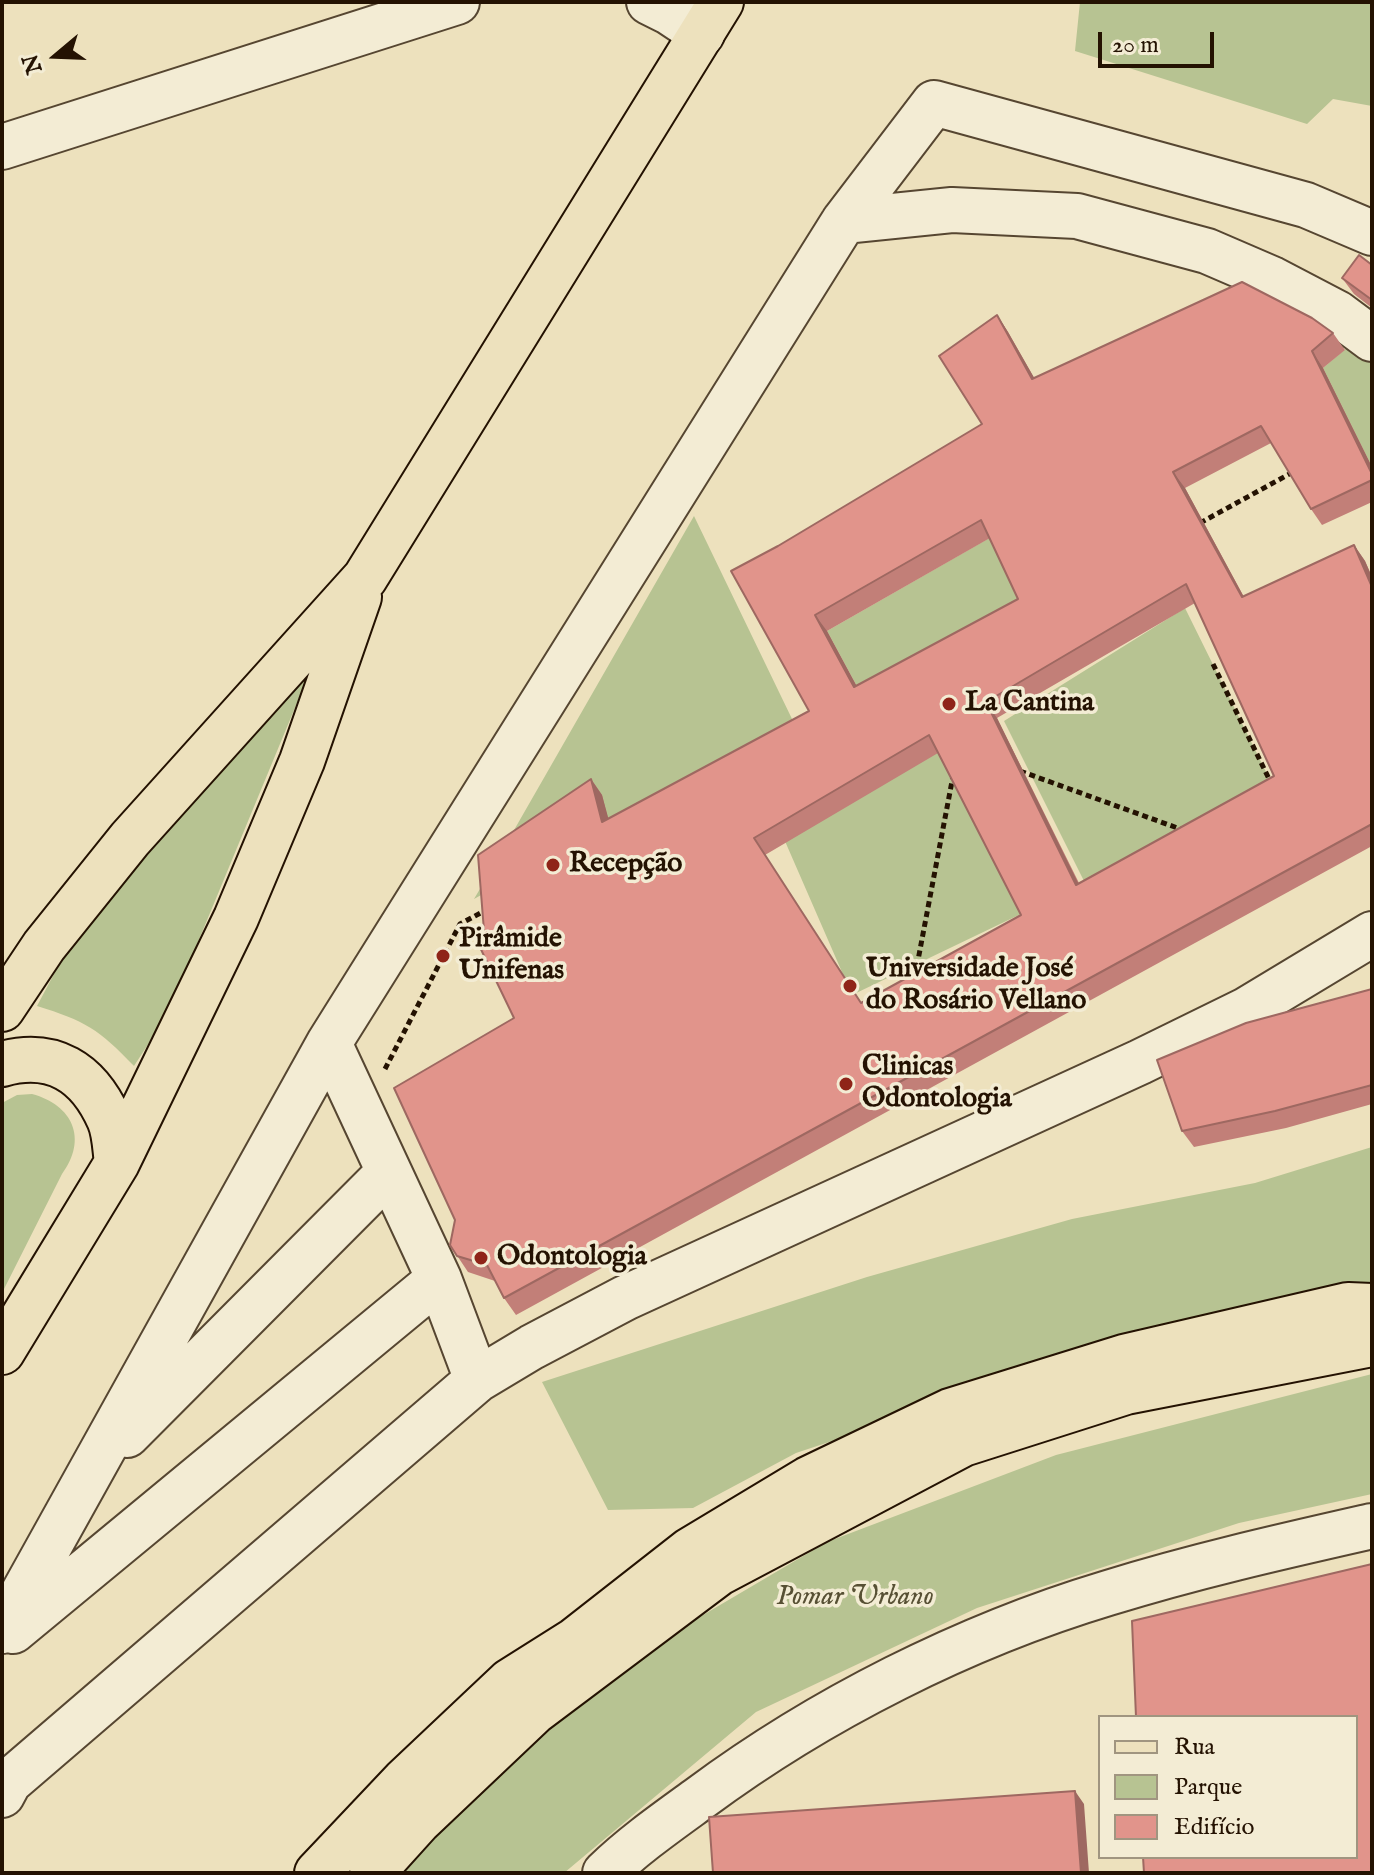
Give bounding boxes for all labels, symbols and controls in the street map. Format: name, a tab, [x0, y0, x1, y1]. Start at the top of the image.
north arrow	[16, 16, 96, 96]
scale bar	[1102, 16, 1218, 66]
text: 20 m	[1112, 30, 1159, 61]
text: N	[17, 50, 50, 77]
place label: La Cantina	[965, 687, 1094, 721]
marker: La Cantina	[940, 695, 958, 713]
place label: Recepção	[569, 848, 682, 882]
marker: Recepção	[544, 856, 562, 874]
place label: Pirâmide Unifenas	[459, 923, 564, 989]
marker: Pirâmide Unifenas	[434, 947, 452, 965]
place label: Universidade José do Rosário Vellano	[866, 953, 1086, 1019]
marker: Universidade José do Rosário Vellano	[841, 977, 859, 995]
place label: Clinicas Odontologia	[862, 1051, 1012, 1117]
marker: Clinicas Odontologia	[837, 1075, 855, 1093]
place label: Odontologia	[497, 1241, 647, 1275]
marker: Odontologia	[472, 1249, 490, 1267]
park label: Pomar Urbano	[776, 1581, 934, 1615]
legend	[1098, 1715, 1358, 1859]
text: Rua	[1174, 1732, 1215, 1763]
text: Parque	[1174, 1772, 1242, 1803]
text: Edifício	[1174, 1812, 1254, 1843]

